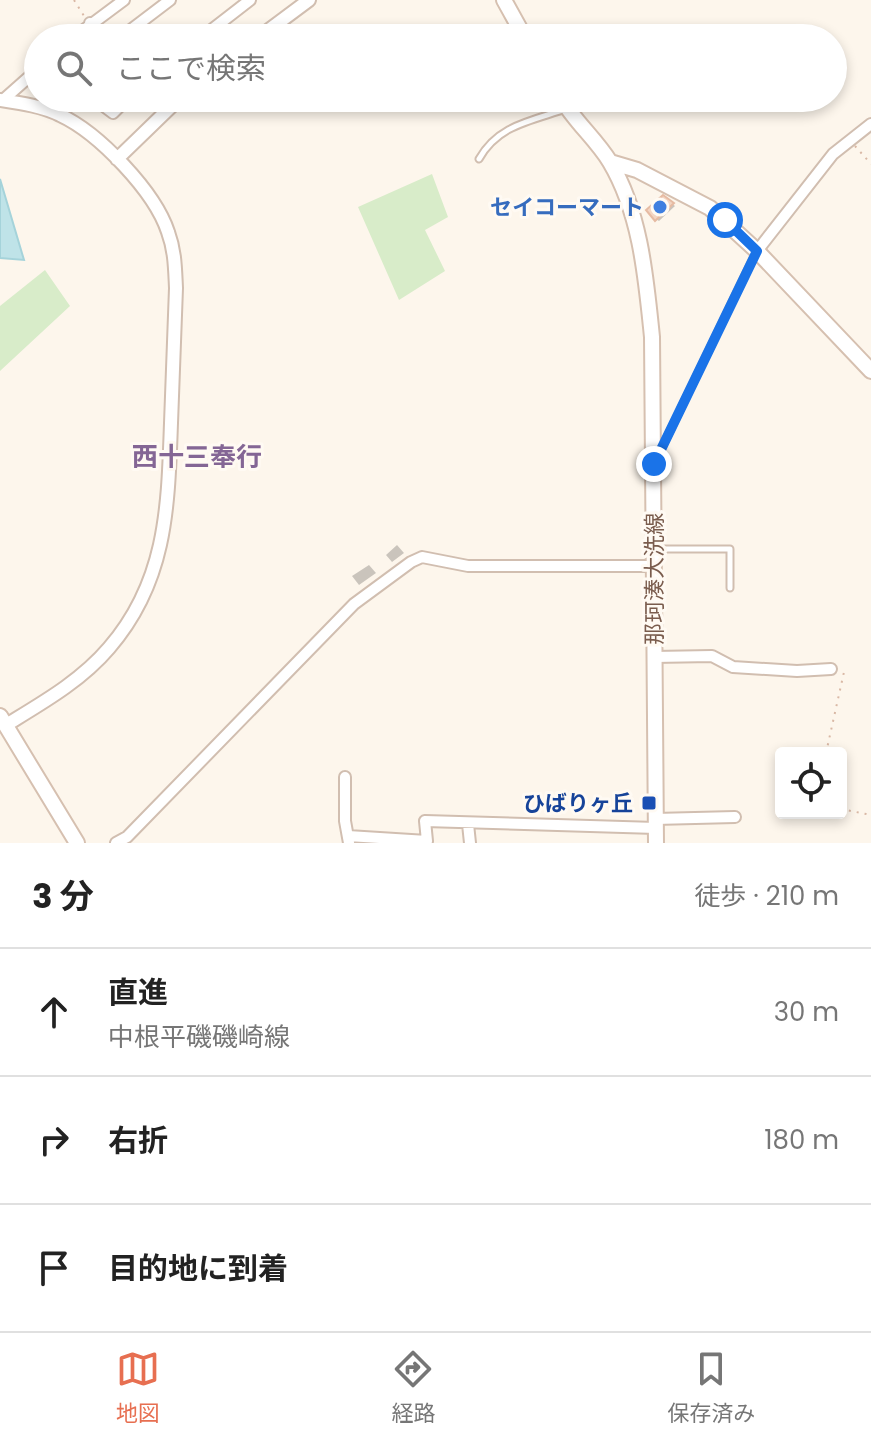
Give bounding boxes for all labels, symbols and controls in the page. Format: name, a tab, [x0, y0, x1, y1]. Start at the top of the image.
search box	[24, 24, 847, 112]
icon: search	[52, 46, 96, 90]
text: ここで検索	[116, 47, 266, 90]
place label: セイコーマート	[490, 192, 644, 223]
marker: セイコーマート	[651, 198, 669, 216]
route start	[707, 202, 743, 238]
district label: 西十三奉行	[132, 439, 262, 475]
route end	[636, 446, 672, 482]
street label: 那珂湊大洗線	[639, 513, 670, 645]
map controls	[775, 747, 847, 819]
button: locate	[775, 747, 847, 819]
place label: ひばりヶ丘	[523, 788, 633, 819]
marker: ひばりヶ丘	[640, 794, 658, 812]
text: 3 分	[32, 872, 94, 920]
text: 徒歩 · 210 m	[694, 878, 839, 914]
text: 直進	[108, 971, 168, 1014]
icon: ahead	[32, 990, 76, 1034]
text: 30 m	[774, 994, 839, 1030]
text: 中根平磯磯崎線	[108, 1019, 290, 1055]
icon: right	[32, 1118, 76, 1162]
text: 右折	[108, 1119, 168, 1162]
text: 180 m	[764, 1122, 839, 1158]
icon: arrive	[32, 1246, 76, 1290]
text: 目的地に到着	[108, 1247, 288, 1290]
tab: 地図	[116, 1347, 160, 1430]
tab: 経路	[391, 1347, 435, 1430]
tab: 保存済み	[667, 1347, 755, 1430]

